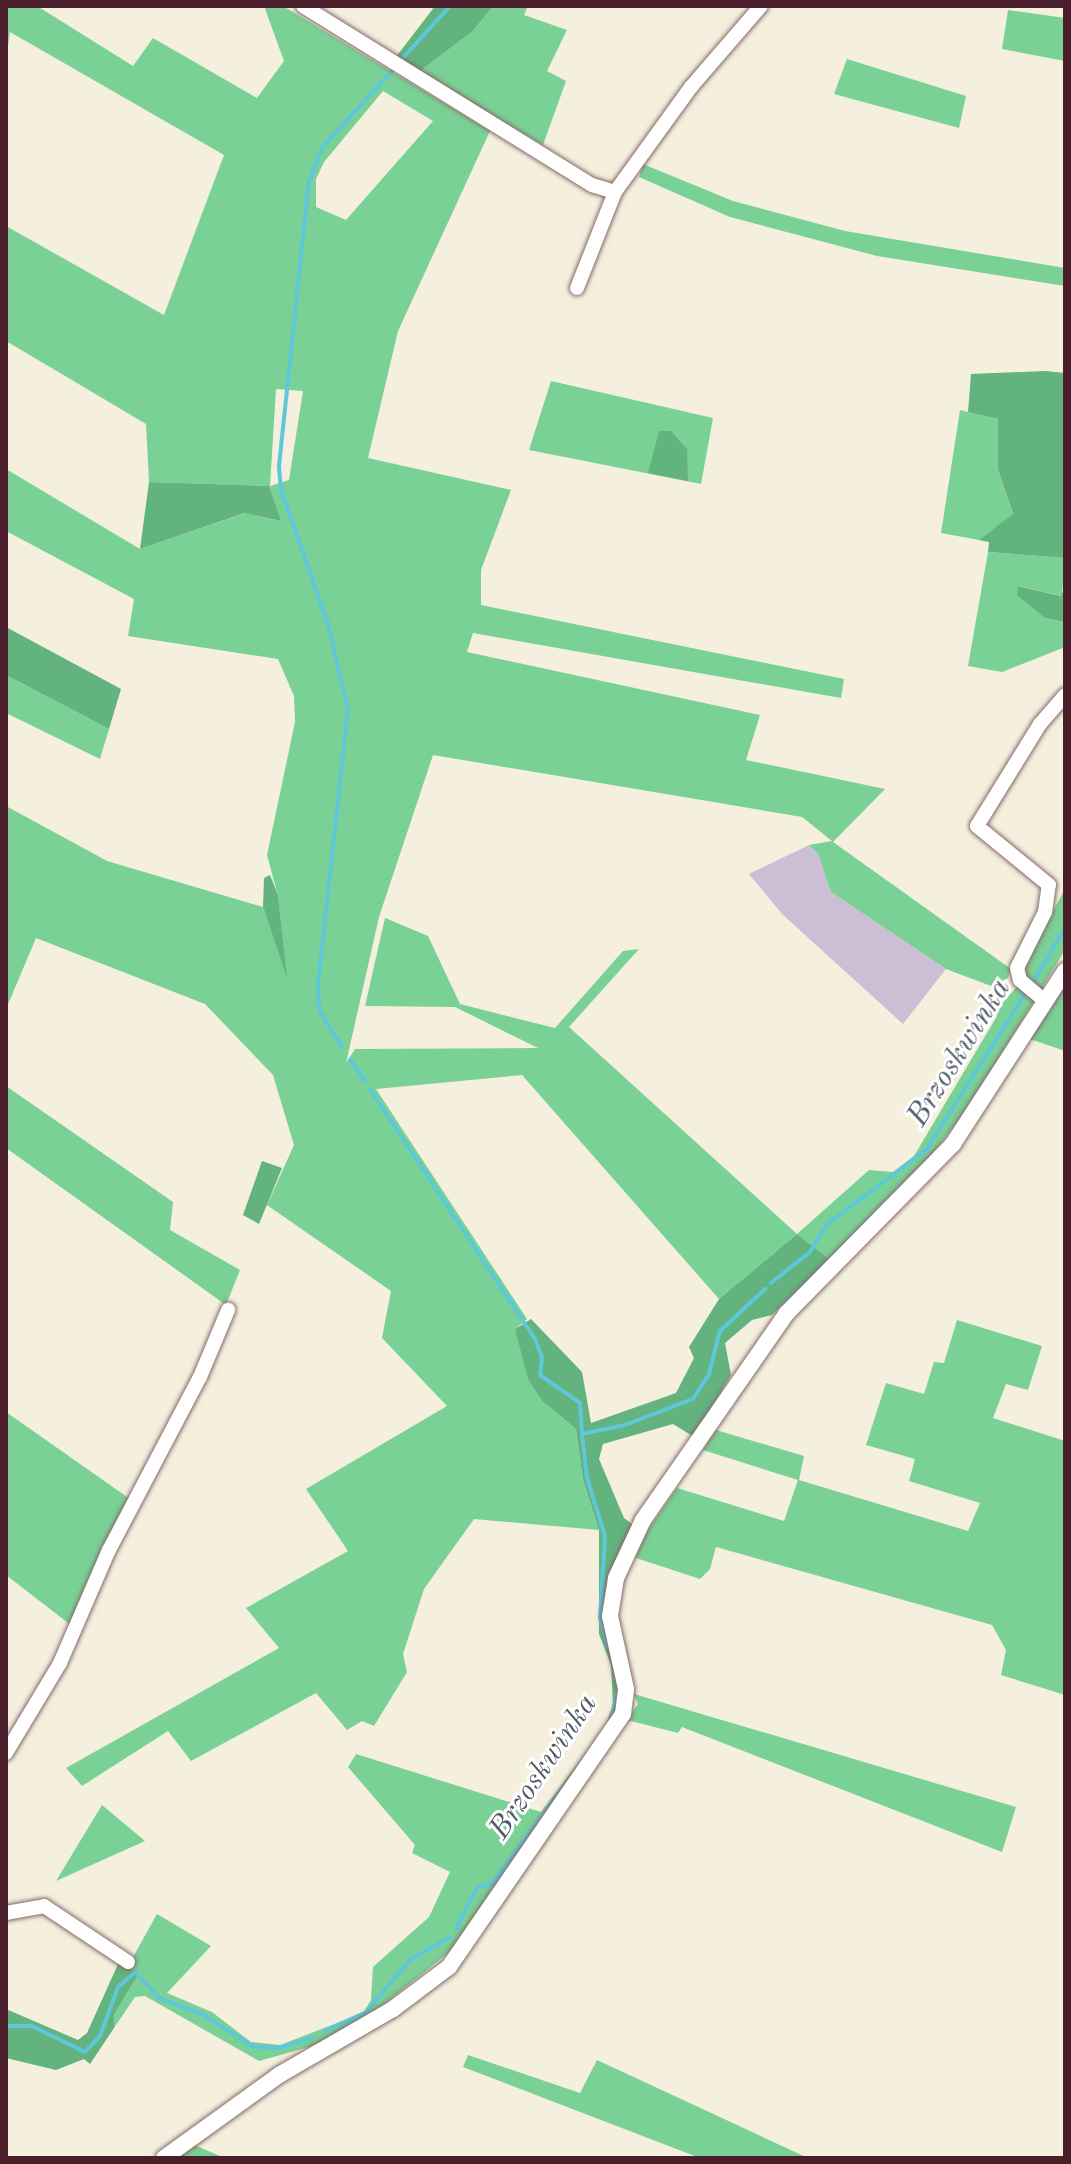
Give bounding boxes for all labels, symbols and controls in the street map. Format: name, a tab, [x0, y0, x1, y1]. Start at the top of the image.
water label: Brzoskwinka	[900, 972, 1020, 1134]
water label: Brzoskwinka	[482, 1688, 606, 1846]

